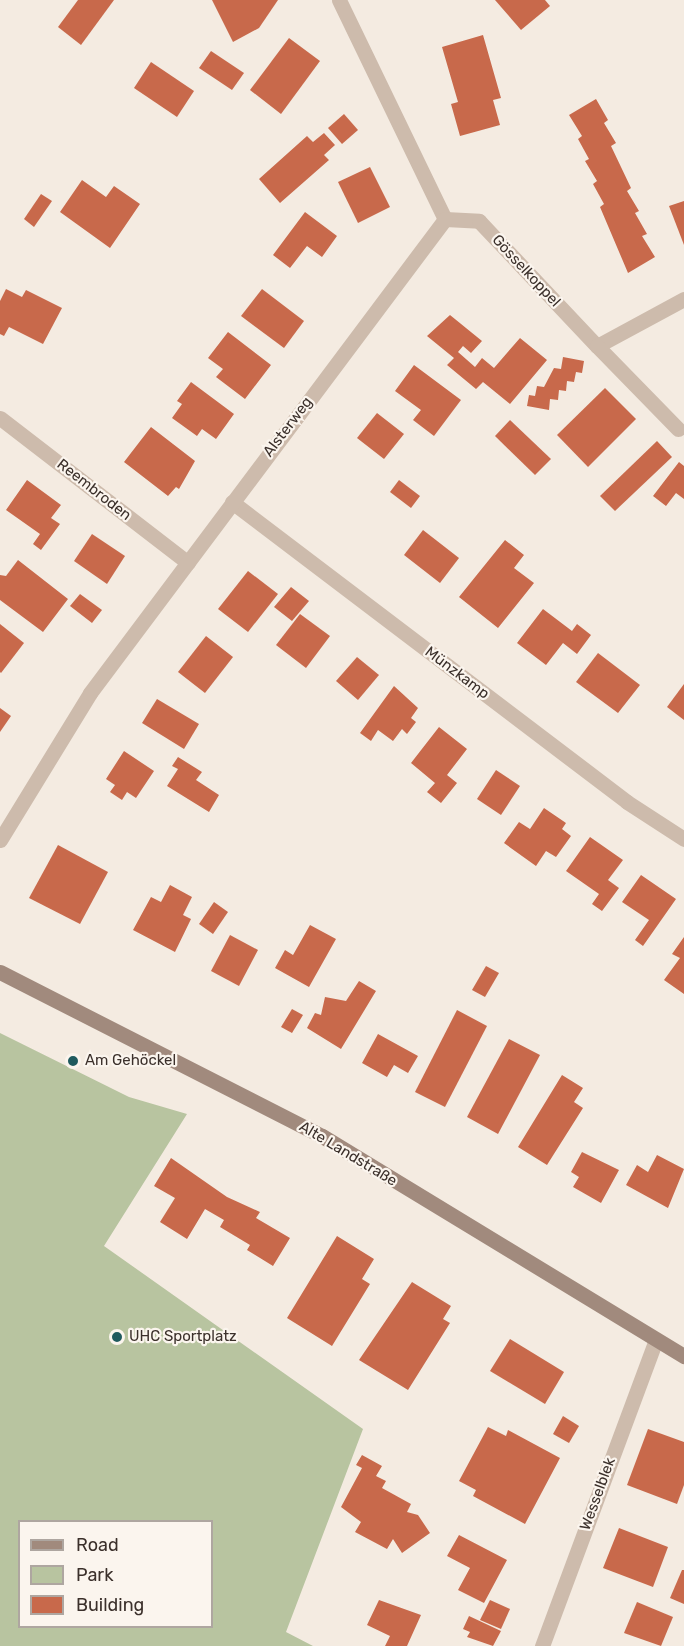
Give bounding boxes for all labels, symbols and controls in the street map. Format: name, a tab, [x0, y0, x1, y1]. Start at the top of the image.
street label: Gösselkoppel	[488, 231, 564, 311]
street label: Alsterweg	[260, 393, 316, 461]
street label: Reembroden	[53, 455, 135, 525]
street label: Münzkamp	[421, 643, 493, 703]
place label: Am Gehöckel	[85, 1052, 176, 1070]
marker: Am Gehöckel	[66, 1054, 80, 1068]
street label: Alte Landstraße	[296, 1118, 400, 1190]
place label: UHC Sportplatz	[129, 1328, 237, 1346]
marker: UHC Sportplatz	[110, 1330, 124, 1344]
street label: Wesselblek	[577, 1455, 619, 1533]
legend	[18, 1520, 213, 1628]
text: Road	[76, 1534, 119, 1556]
text: Park	[76, 1564, 113, 1586]
text: Building	[76, 1594, 144, 1616]

